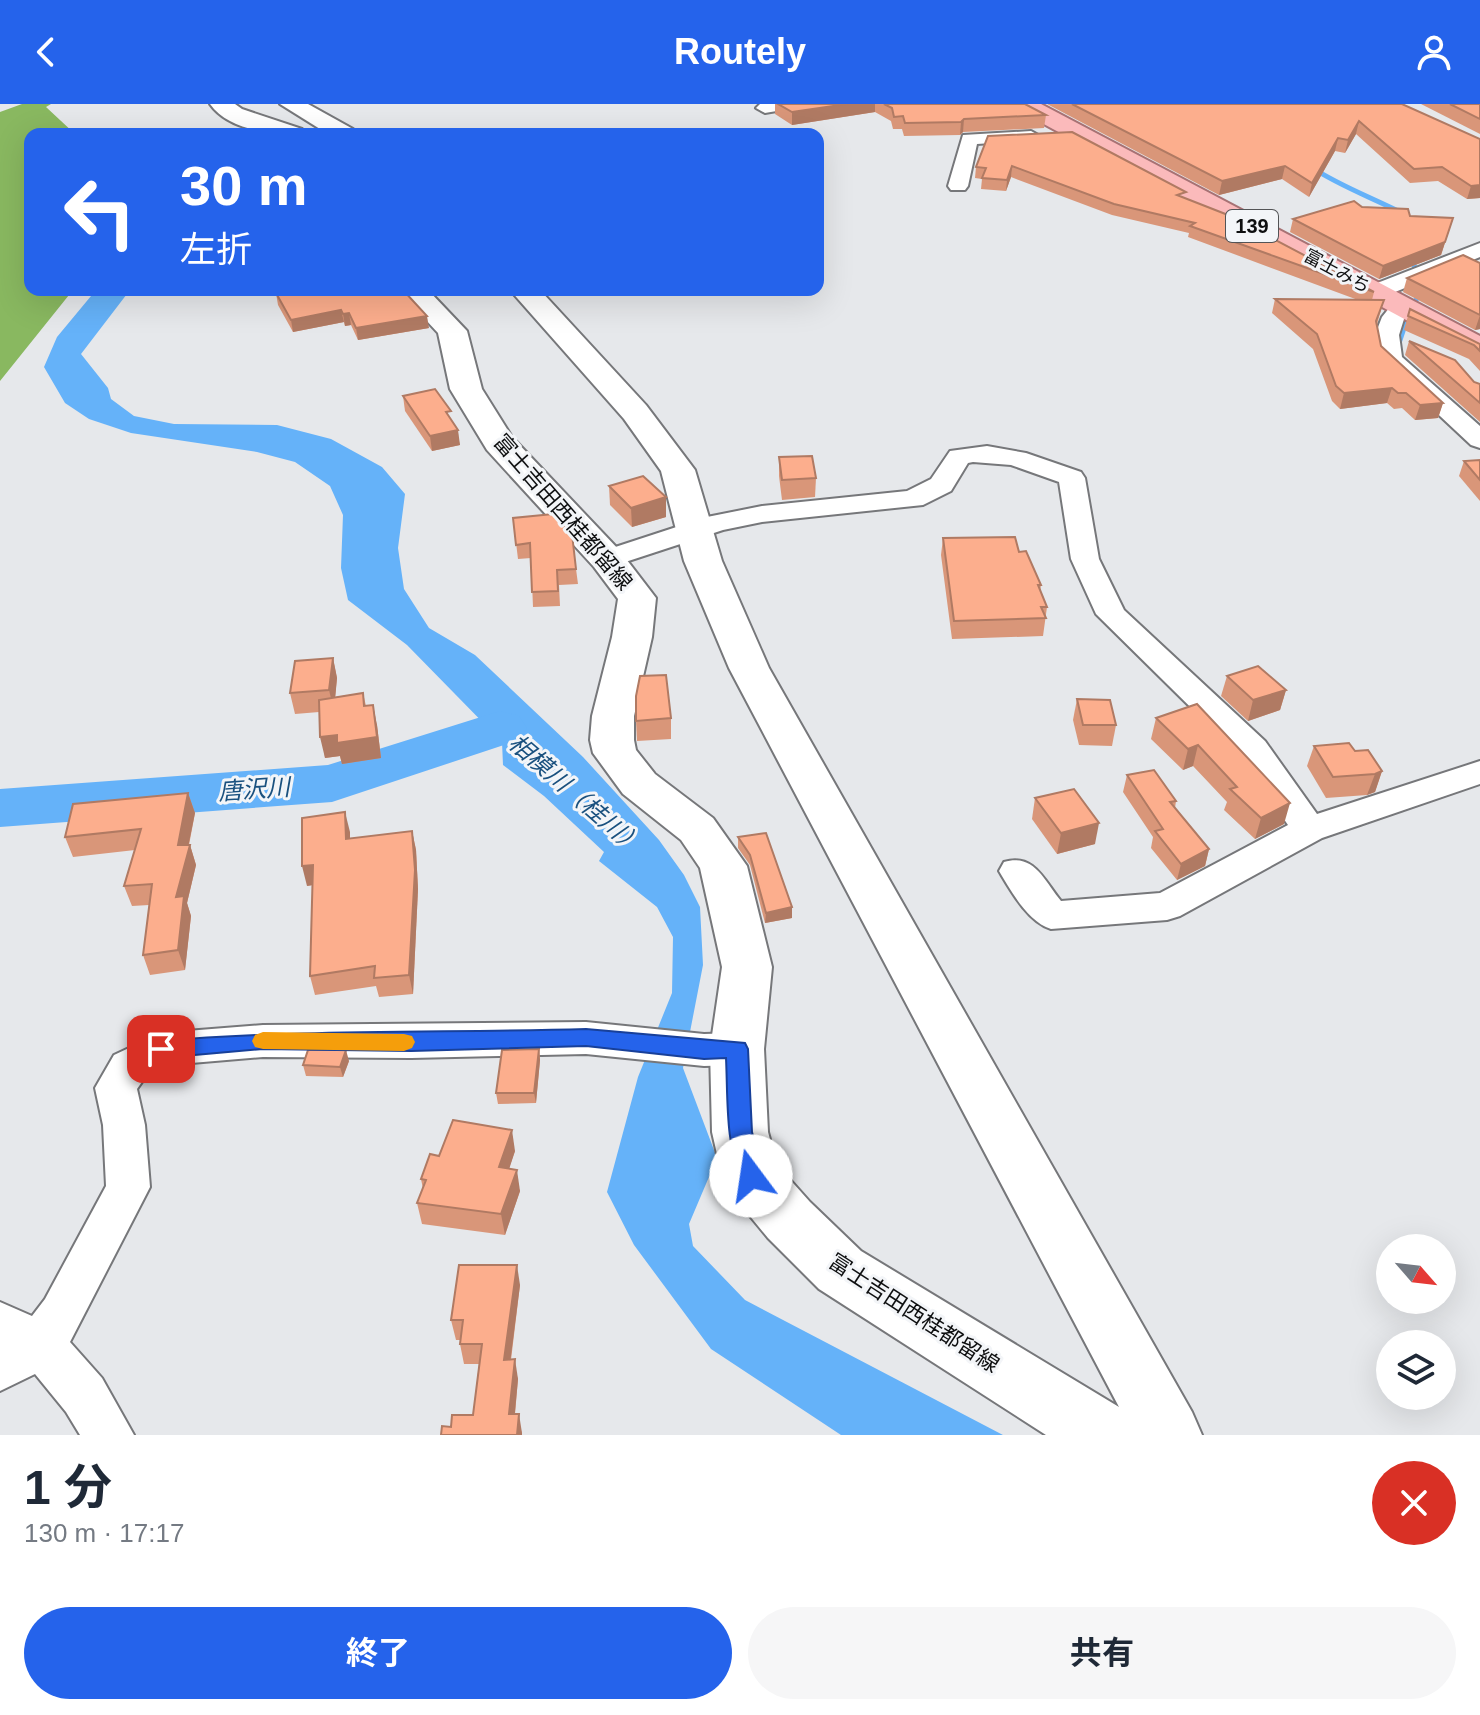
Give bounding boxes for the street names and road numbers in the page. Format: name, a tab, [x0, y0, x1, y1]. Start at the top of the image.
road number: 139	[1226, 210, 1278, 242]
street label: 富士みち	[1301, 245, 1373, 297]
street label: 富士吉田西桂都留線	[489, 429, 637, 595]
street label: 富士吉田西桂都留線	[824, 1249, 1004, 1377]

